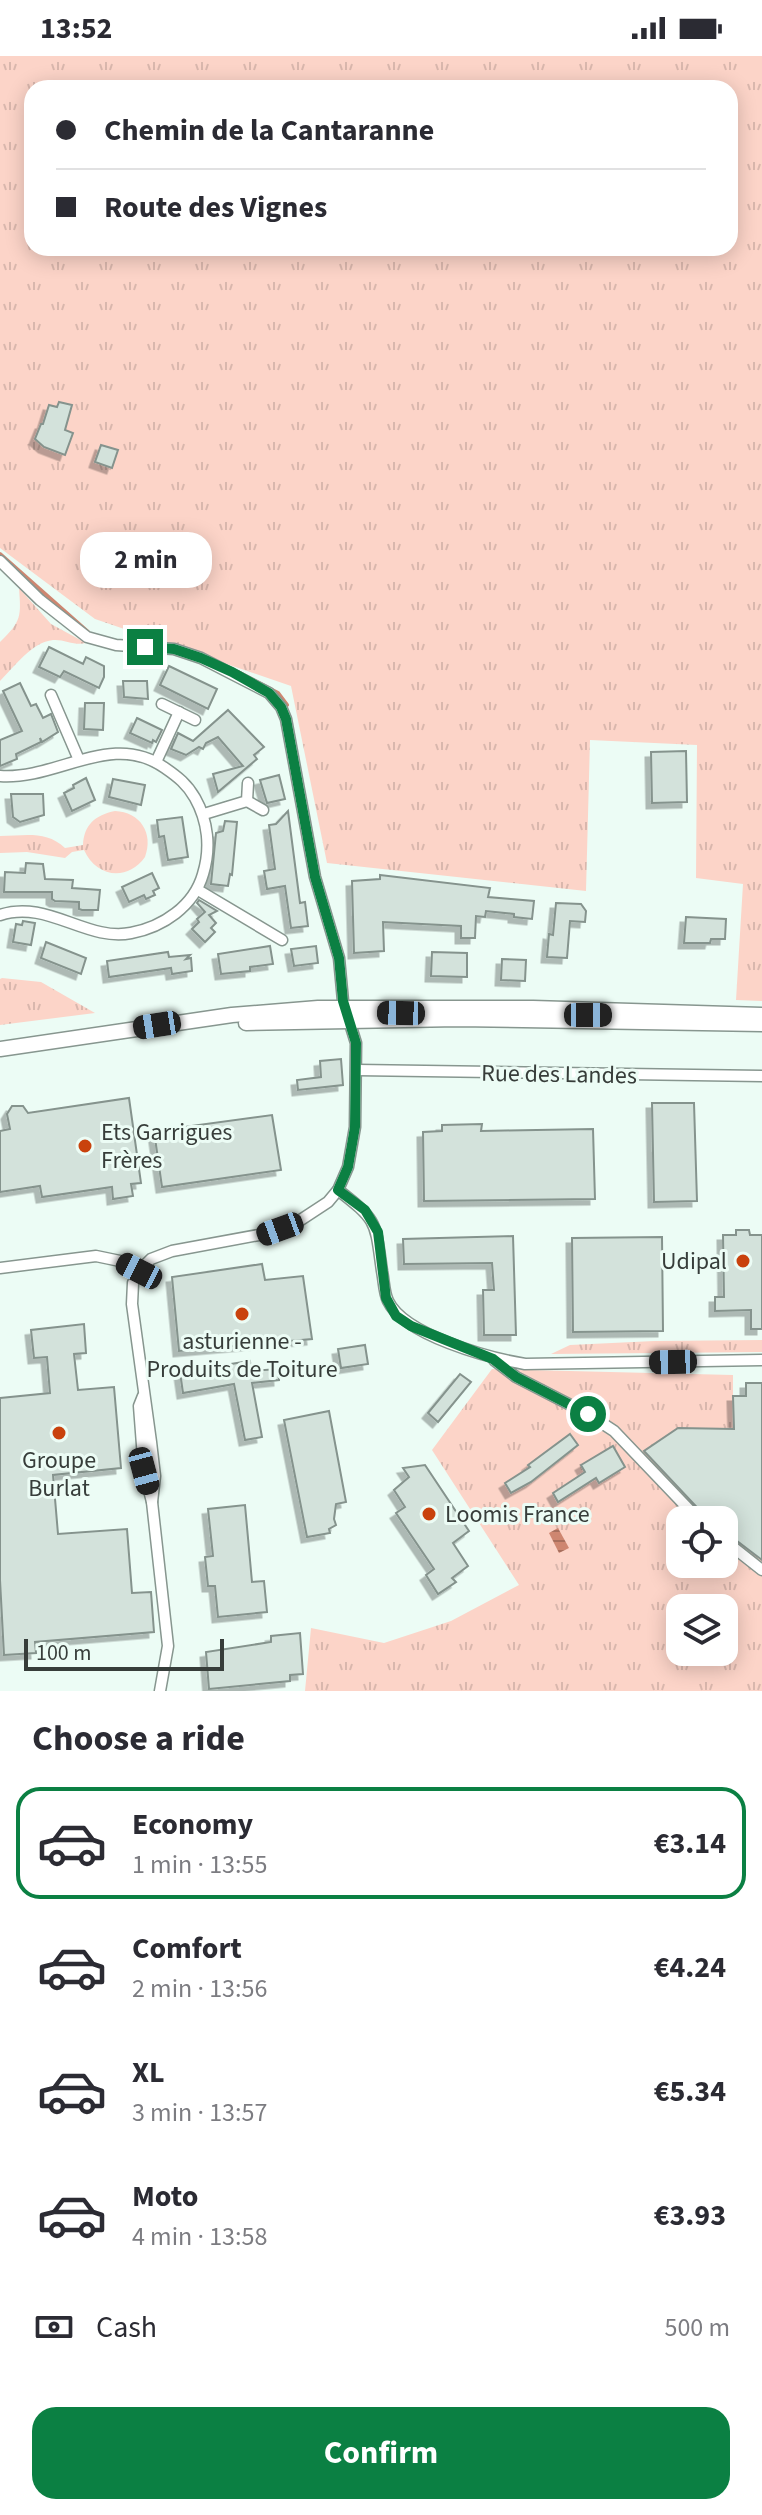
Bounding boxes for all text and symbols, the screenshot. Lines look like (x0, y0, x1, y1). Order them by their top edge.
text: 13:52 (40, 7, 112, 50)
text: Chemin de la Cantaranne (104, 109, 434, 152)
text: Route des Vignes (104, 186, 327, 229)
callout: 2 min (79, 531, 211, 587)
text: 2 min (114, 541, 178, 578)
route end (127, 629, 163, 665)
car (377, 1001, 425, 1025)
car (564, 1003, 612, 1027)
car (131, 1009, 183, 1041)
street label: Rue des Landes (481, 1056, 637, 1093)
place label: Ets Garrigues Frères (101, 1115, 232, 1178)
marker: Ets Garrigues Frères (76, 1137, 94, 1155)
car (253, 1210, 307, 1248)
place label: Udipal (661, 1244, 727, 1279)
car (112, 1249, 166, 1293)
marker: Udipal (734, 1252, 752, 1270)
marker: asturienne - Produits de Toiture (233, 1305, 251, 1323)
place label: asturienne - Produits de Toiture (146, 1324, 338, 1387)
car (649, 1350, 697, 1374)
route start (570, 1396, 606, 1432)
marker: Groupe Burlat (50, 1424, 68, 1442)
place label: Groupe Burlat (22, 1443, 96, 1506)
car (126, 1445, 162, 1497)
place label: Loomis France (445, 1497, 590, 1532)
marker: Loomis France (420, 1505, 438, 1523)
map controls (666, 1506, 738, 1666)
button: locate (666, 1506, 738, 1578)
button: layers (666, 1594, 738, 1666)
scale bar (24, 1635, 224, 1671)
text: 100 m (36, 1637, 91, 1669)
text: Choose a ride (32, 1713, 245, 1764)
text: Economy (132, 1803, 253, 1846)
icon: car (36, 1807, 108, 1879)
text: €3.14 (654, 1822, 726, 1865)
text: 1 min · 13:55 (132, 1846, 267, 1883)
text: Comfort (132, 1927, 242, 1970)
icon: car (36, 1931, 108, 2003)
text: €4.24 (654, 1946, 726, 1989)
text: 2 min · 13:56 (132, 1970, 267, 2007)
text: XL (132, 2051, 165, 2094)
icon: car (36, 2055, 108, 2127)
text: €5.34 (654, 2070, 726, 2113)
text: 3 min · 13:57 (132, 2094, 267, 2131)
text: Moto (132, 2175, 198, 2218)
icon: car (36, 2179, 108, 2251)
text: €3.93 (654, 2194, 726, 2237)
text: 4 min · 13:58 (132, 2218, 267, 2255)
icon: cash (32, 2305, 76, 2349)
text: Cash (96, 2306, 157, 2349)
text: 500 m (664, 2309, 730, 2346)
button: Confirm (32, 2407, 730, 2499)

